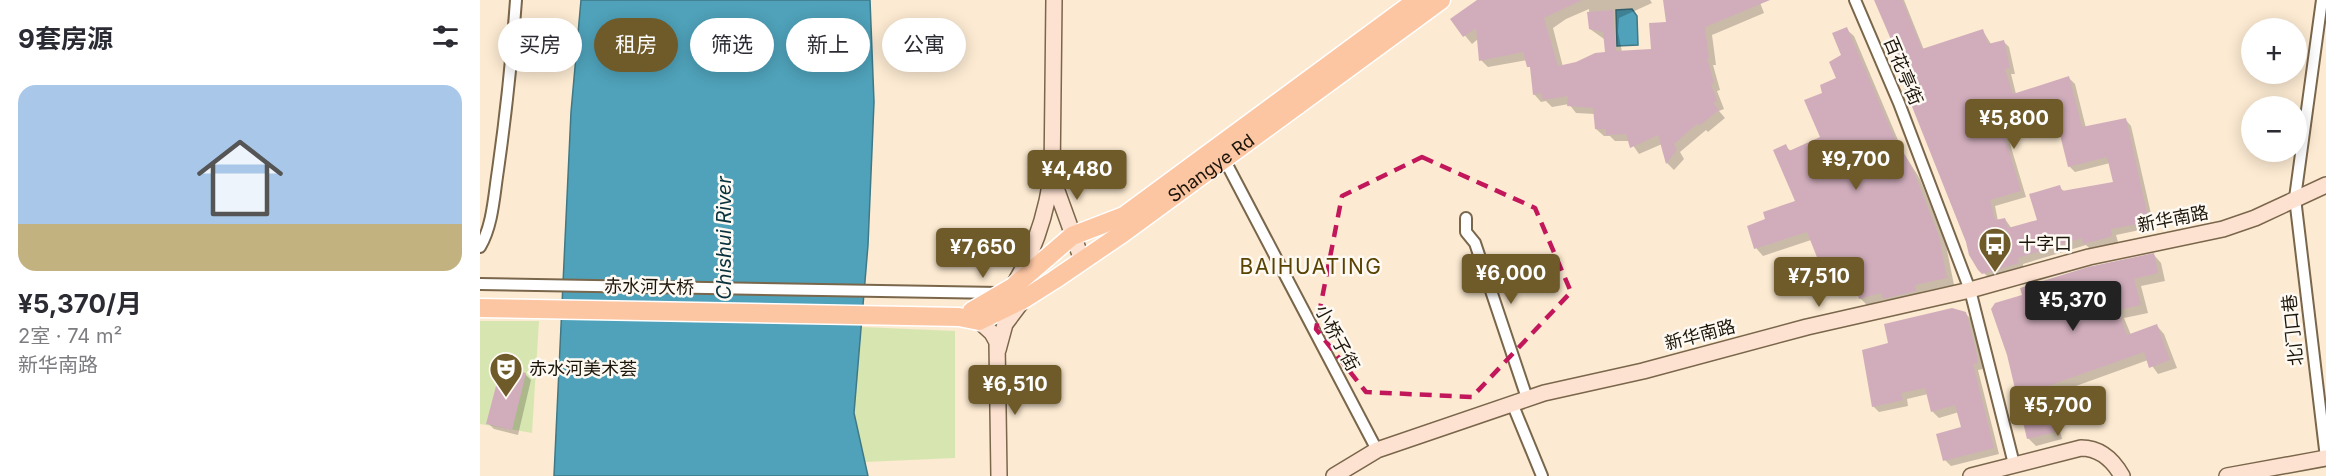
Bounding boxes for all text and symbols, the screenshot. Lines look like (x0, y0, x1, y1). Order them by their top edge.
chip: 买房 (498, 18, 582, 72)
chip: 租房 (594, 18, 678, 72)
chip: 筛选 (690, 18, 774, 72)
chip: 新上 (786, 18, 870, 72)
chip: 公寓 (882, 18, 966, 72)
map controls (2241, 18, 2307, 162)
button: + (2241, 18, 2307, 84)
icon: filters (429, 20, 462, 53)
text: 9套房源 (18, 23, 113, 54)
street label: 百花亭街 (1880, 34, 1927, 108)
button: − (2241, 96, 2307, 162)
pin: ¥5,800 (1965, 99, 2063, 150)
text: ¥5,800 (1979, 106, 2049, 130)
icon: home (186, 124, 294, 232)
street label: Shangye Rd (1164, 129, 1258, 206)
pin: ¥9,700 (1807, 140, 1905, 191)
text: ¥9,700 (1822, 147, 1890, 171)
pin: ¥4,480 (1028, 150, 1126, 201)
text: ¥4,480 (1042, 157, 1112, 181)
water label: Chishui River (712, 176, 736, 300)
street label: 新华南路 (2136, 201, 2210, 236)
bus stop icon: 十字口 (1977, 226, 2013, 273)
pin: ¥7,650 (934, 228, 1032, 279)
place label: 十字口 (2018, 233, 2072, 254)
text: ¥7,650 (950, 235, 1016, 259)
district label: BAIHUATING (1239, 254, 1383, 279)
pin: ¥6,000 (1462, 254, 1560, 305)
pin: ¥7,510 (1770, 257, 1868, 308)
text: ¥6,000 (1476, 261, 1546, 285)
text: ¥7,510 (1788, 264, 1850, 288)
street label: 赤水河大桥 (604, 275, 694, 298)
pin: ¥5,370 (2024, 281, 2122, 332)
text: ¥5,370/月 (18, 288, 142, 319)
text: ¥5,370 (2039, 288, 2107, 312)
street label: 北门口巷 (2278, 293, 2307, 367)
street label: 小桥子街 (1311, 301, 1364, 374)
street label: 新华南路 (1662, 315, 1737, 354)
text: 2室 · 74 m² (18, 324, 122, 348)
theatre icon: 赤水河美术荟 (488, 351, 524, 398)
text: 新华南路 (18, 353, 98, 377)
place label: 赤水河美术荟 (529, 358, 637, 379)
pin: ¥6,510 (966, 365, 1064, 416)
text: ¥6,510 (982, 372, 1048, 396)
pin: ¥5,700 (2009, 386, 2107, 437)
text: ¥5,700 (2024, 393, 2092, 417)

